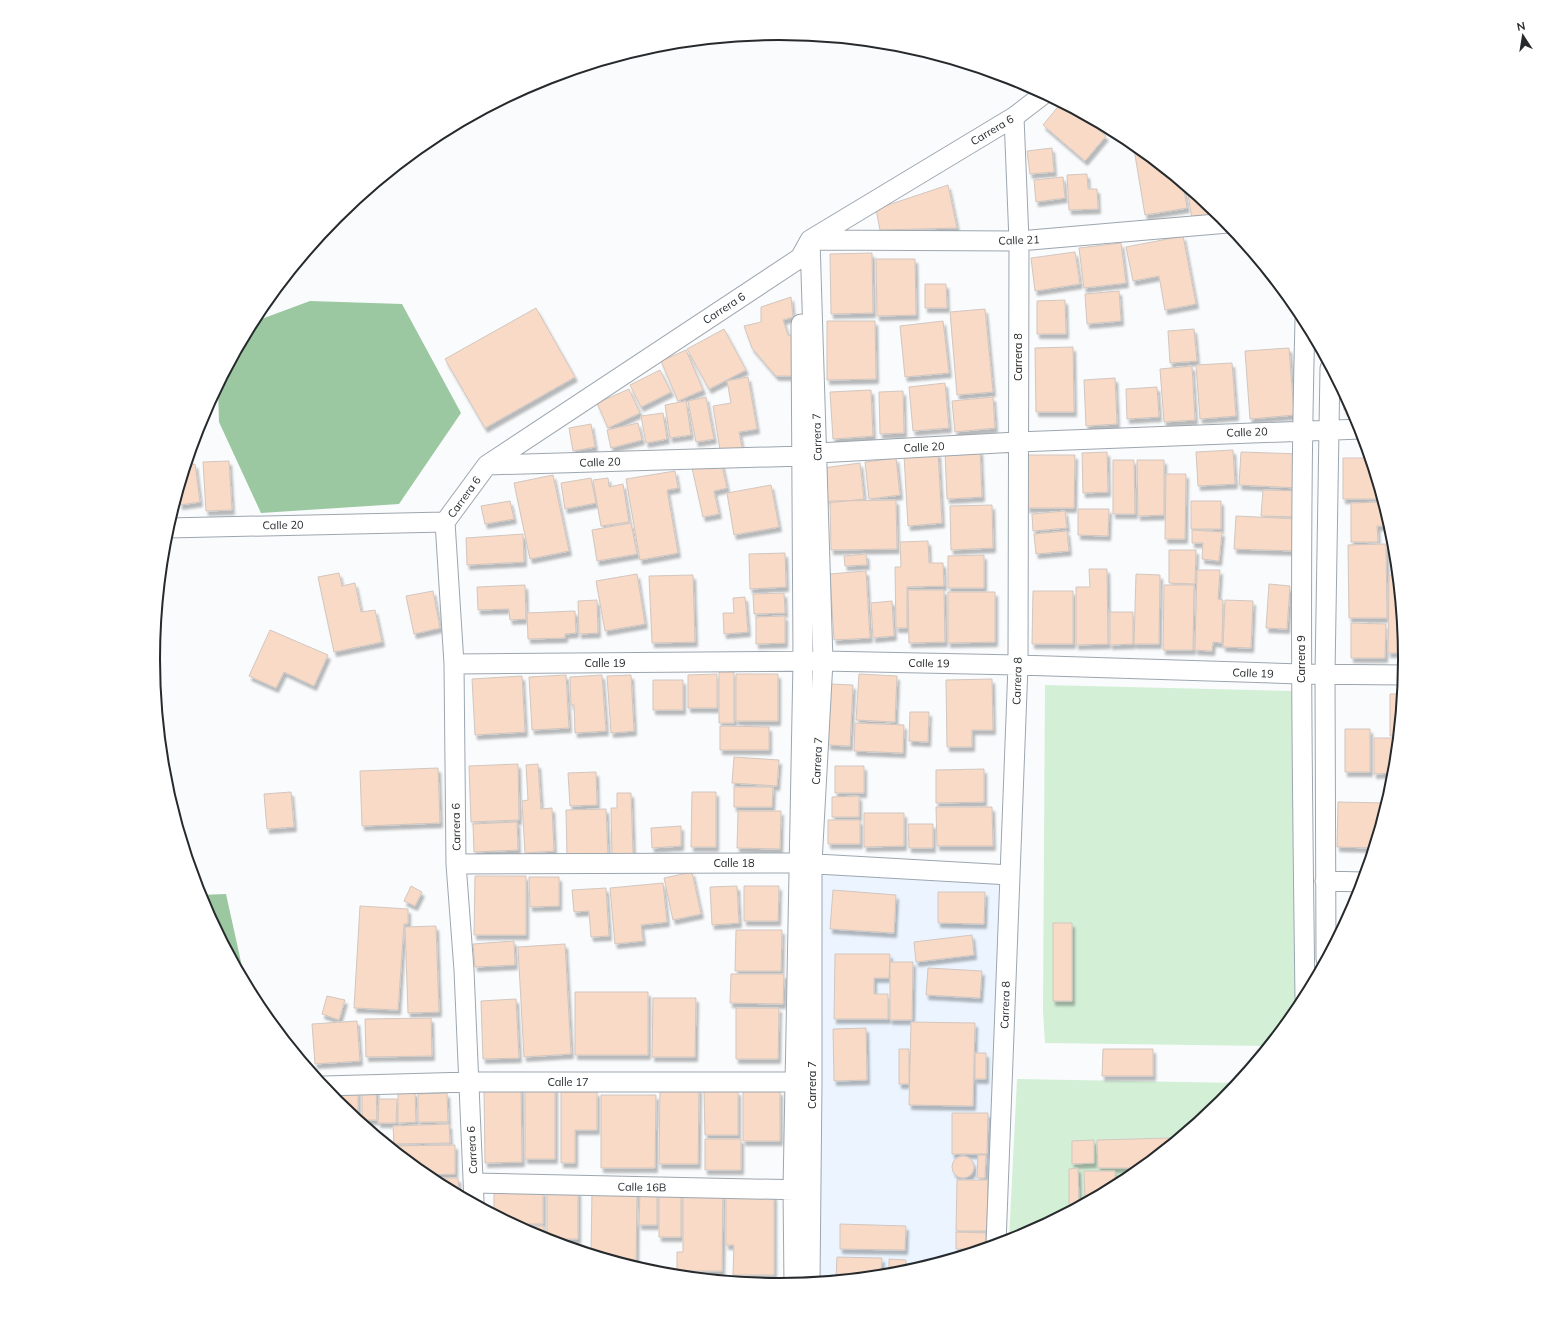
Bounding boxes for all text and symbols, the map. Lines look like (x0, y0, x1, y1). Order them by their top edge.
north arrow (1503, 16, 1543, 56)
text: N (1515, 19, 1526, 34)
street label: Carrera 6 (968, 111, 1016, 148)
street label: Calle 21 (998, 232, 1040, 248)
street label: Carrera 6 (700, 289, 748, 327)
street label: Carrera 8 (1011, 333, 1025, 381)
street label: Carrera 7 (809, 413, 825, 461)
street label: Calle 20 (1226, 424, 1268, 440)
street label: Calle 20 (903, 439, 945, 455)
street label: Calle 20 (579, 454, 621, 470)
street label: Carrera 6 (444, 473, 484, 520)
street label: Calle 20 (262, 518, 304, 532)
street label: Carrera 9 (1294, 635, 1308, 683)
street label: Calle 19 (584, 656, 626, 670)
street label: Calle 19 (908, 656, 950, 670)
street label: Carrera 8 (1009, 656, 1025, 705)
street label: Calle 19 (1232, 665, 1274, 681)
street label: Carrera 7 (809, 737, 825, 785)
street label: Carrera 6 (449, 803, 463, 851)
street label: Calle 18 (713, 856, 755, 870)
street label: Carrera 8 (997, 980, 1013, 1029)
street label: Carrera 7 (805, 1061, 819, 1109)
street label: Calle 17 (547, 1075, 589, 1089)
street label: Carrera 6 (464, 1125, 480, 1174)
street label: Calle 16B (618, 1180, 666, 1194)

